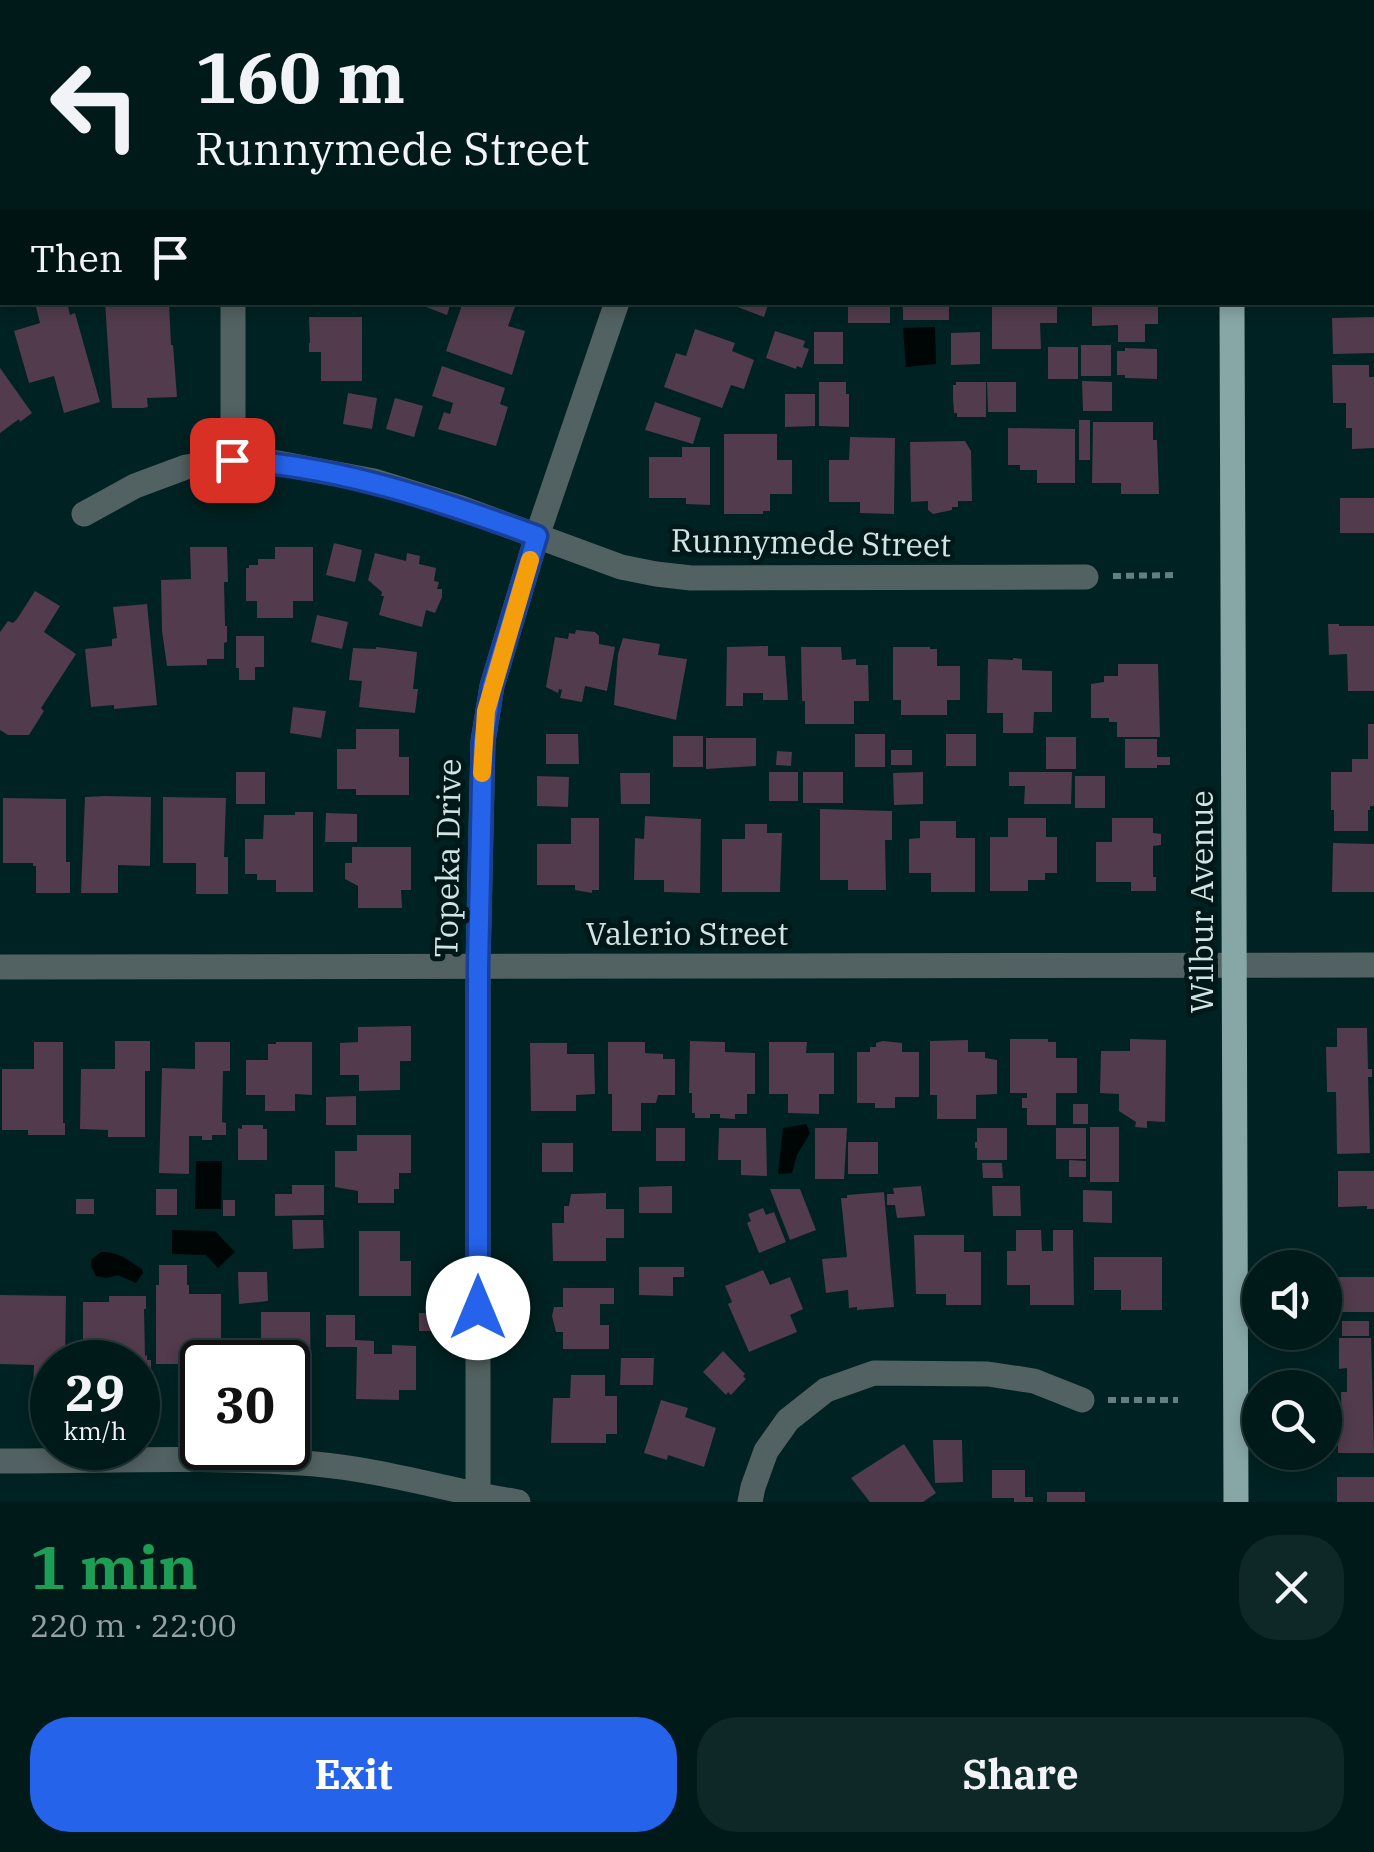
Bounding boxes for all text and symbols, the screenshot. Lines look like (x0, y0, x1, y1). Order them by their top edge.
text: 160 m (195, 31, 405, 122)
icon: left (30, 40, 160, 170)
text: Runnymede Street (195, 119, 590, 177)
icon: arrive (143, 230, 198, 285)
text: Then (30, 233, 123, 282)
pin (190, 418, 275, 503)
icon: arrive (205, 433, 260, 488)
street label: Runnymede Street (670, 519, 952, 565)
street label: Topeka Drive (424, 758, 470, 958)
street label: Wilbur Avenue (1180, 790, 1222, 1014)
street label: Valerio Street (585, 912, 789, 954)
map controls (1242, 1250, 1342, 1470)
button: sound (1242, 1250, 1342, 1350)
position arrow (426, 1256, 530, 1360)
speed limit sign: 30 (180, 1340, 310, 1470)
text: 29 (65, 1360, 125, 1425)
button: search (1242, 1370, 1342, 1470)
text: km/h (63, 1414, 127, 1447)
text: 1 min (30, 1527, 198, 1606)
button: close (1239, 1535, 1344, 1640)
text: 220 m · 22:00 (30, 1604, 237, 1646)
button: Exit (30, 1717, 677, 1832)
button: Share (697, 1717, 1344, 1832)

